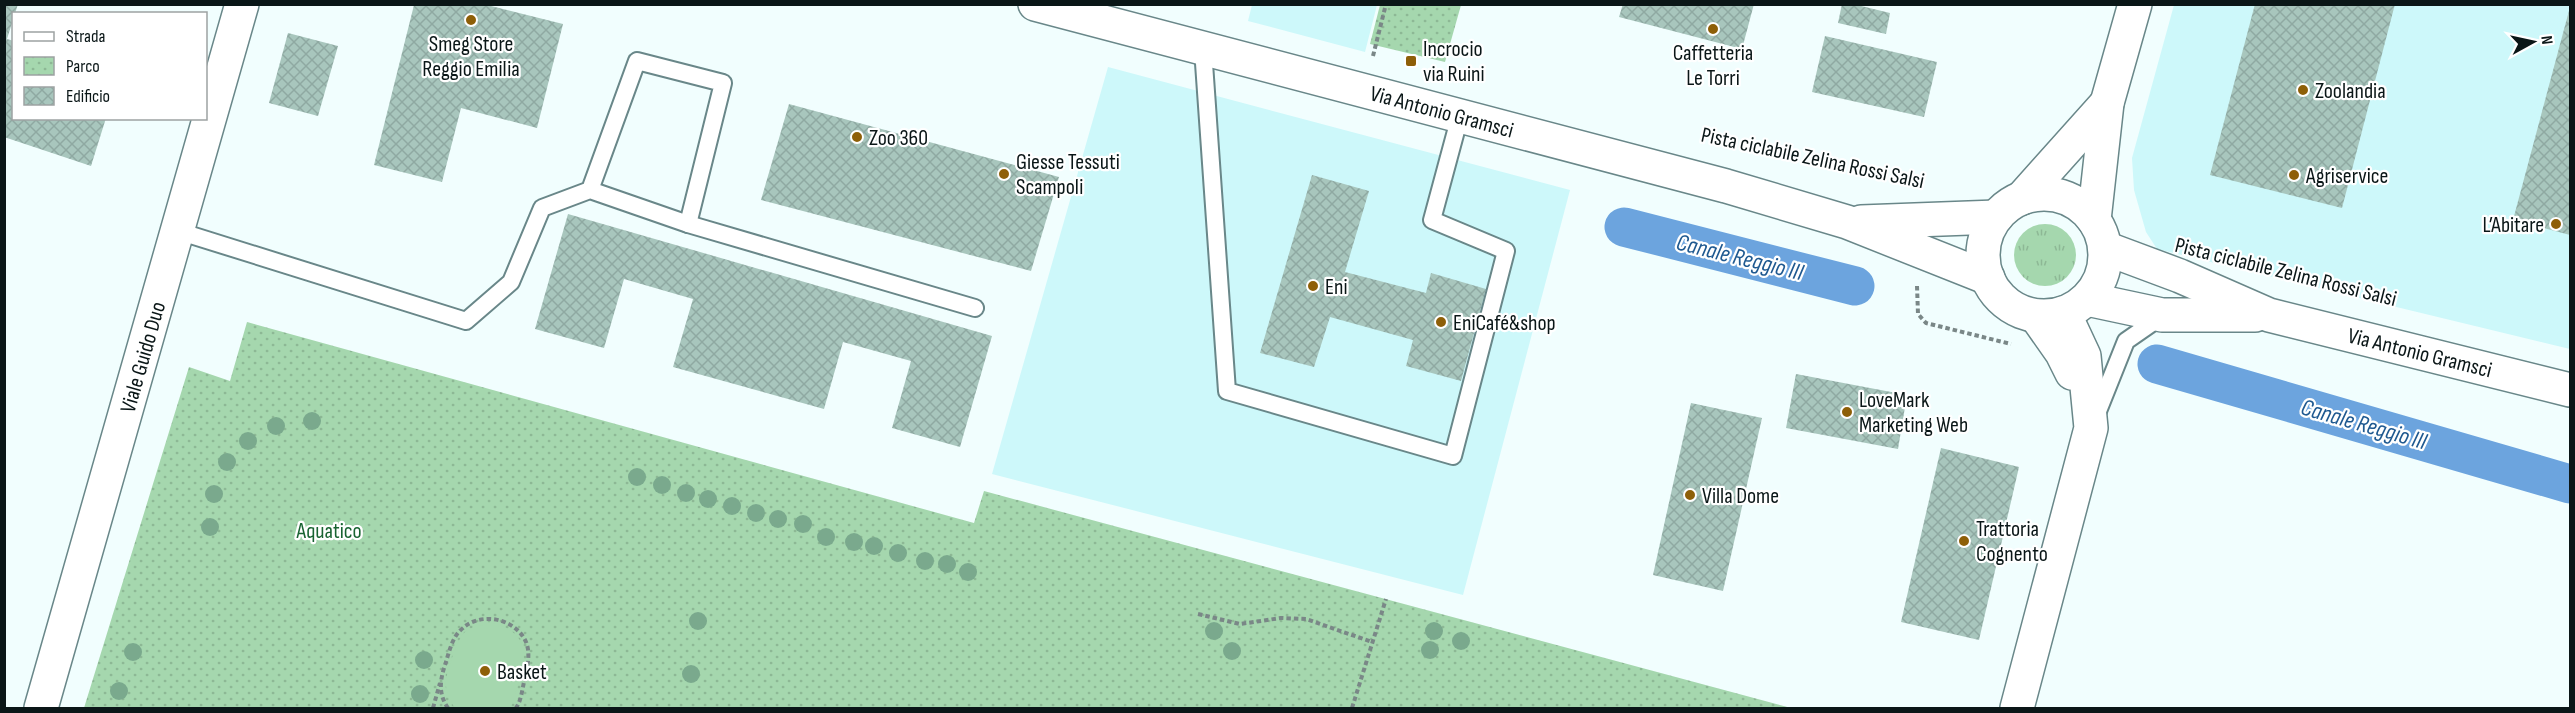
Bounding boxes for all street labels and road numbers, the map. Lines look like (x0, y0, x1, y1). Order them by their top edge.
street label: Via Antonio Gramsci (1367, 80, 1516, 145)
street label: Pista ciclabile Zelina Rossi Salsi (1699, 122, 1927, 195)
street label: Pista ciclabile Zelina Rossi Salsi (2172, 232, 2399, 313)
street label: Viale Guido Duo (115, 299, 172, 416)
street label: Via Antonio Gramsci (2345, 323, 2494, 384)

